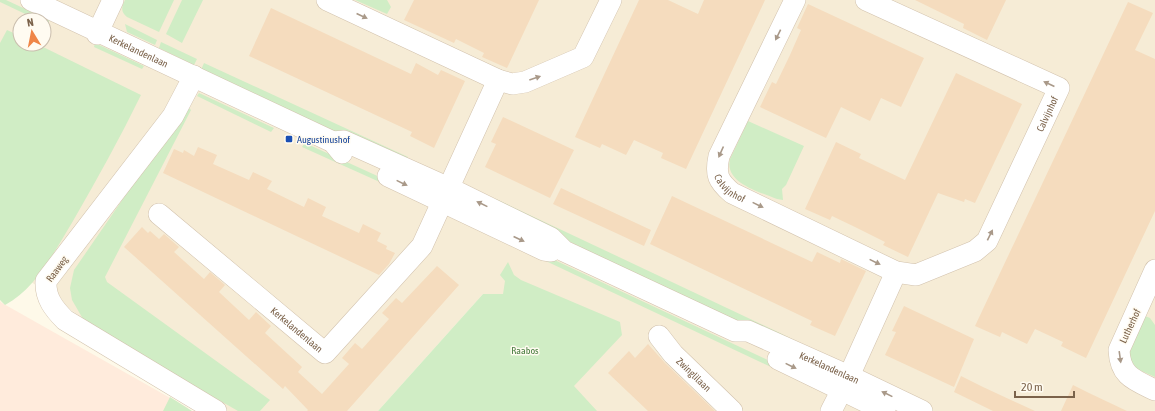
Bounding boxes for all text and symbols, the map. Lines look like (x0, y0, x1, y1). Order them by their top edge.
north arrow (12, 12, 52, 52)
one-way arrow (357, 13, 368, 19)
text: N (26, 16, 35, 29)
one-way arrow (775, 29, 781, 41)
street label: Kerkelandenlaan (107, 32, 170, 69)
one-way arrow (530, 75, 542, 81)
one-way arrow (1044, 81, 1055, 87)
street label: Calvijnhof (1034, 94, 1060, 133)
marker: Augustinushof (284, 134, 294, 144)
place label: Augustinushof (297, 134, 350, 145)
one-way arrow (718, 146, 725, 158)
street label: Calvijnhof (713, 173, 747, 204)
one-way arrow (396, 179, 408, 186)
one-way arrow (477, 201, 488, 207)
one-way arrow (752, 202, 764, 208)
one-way arrow (987, 229, 993, 240)
one-way arrow (513, 236, 525, 242)
street label: Raaweg (44, 253, 70, 284)
one-way arrow (869, 259, 881, 265)
street label: Kerkelandenlaan (269, 305, 325, 354)
street label: Lutherhof (1117, 307, 1143, 345)
park label: Raabos (511, 345, 539, 356)
street label: Kerkelandenlaan (798, 349, 861, 386)
one-way arrow (1117, 351, 1123, 363)
street label: Zwinglilaan (674, 355, 714, 394)
one-way arrow (785, 363, 796, 369)
scale bar (1015, 373, 1074, 399)
text: 20 m (1021, 380, 1043, 394)
one-way arrow (881, 391, 893, 397)

